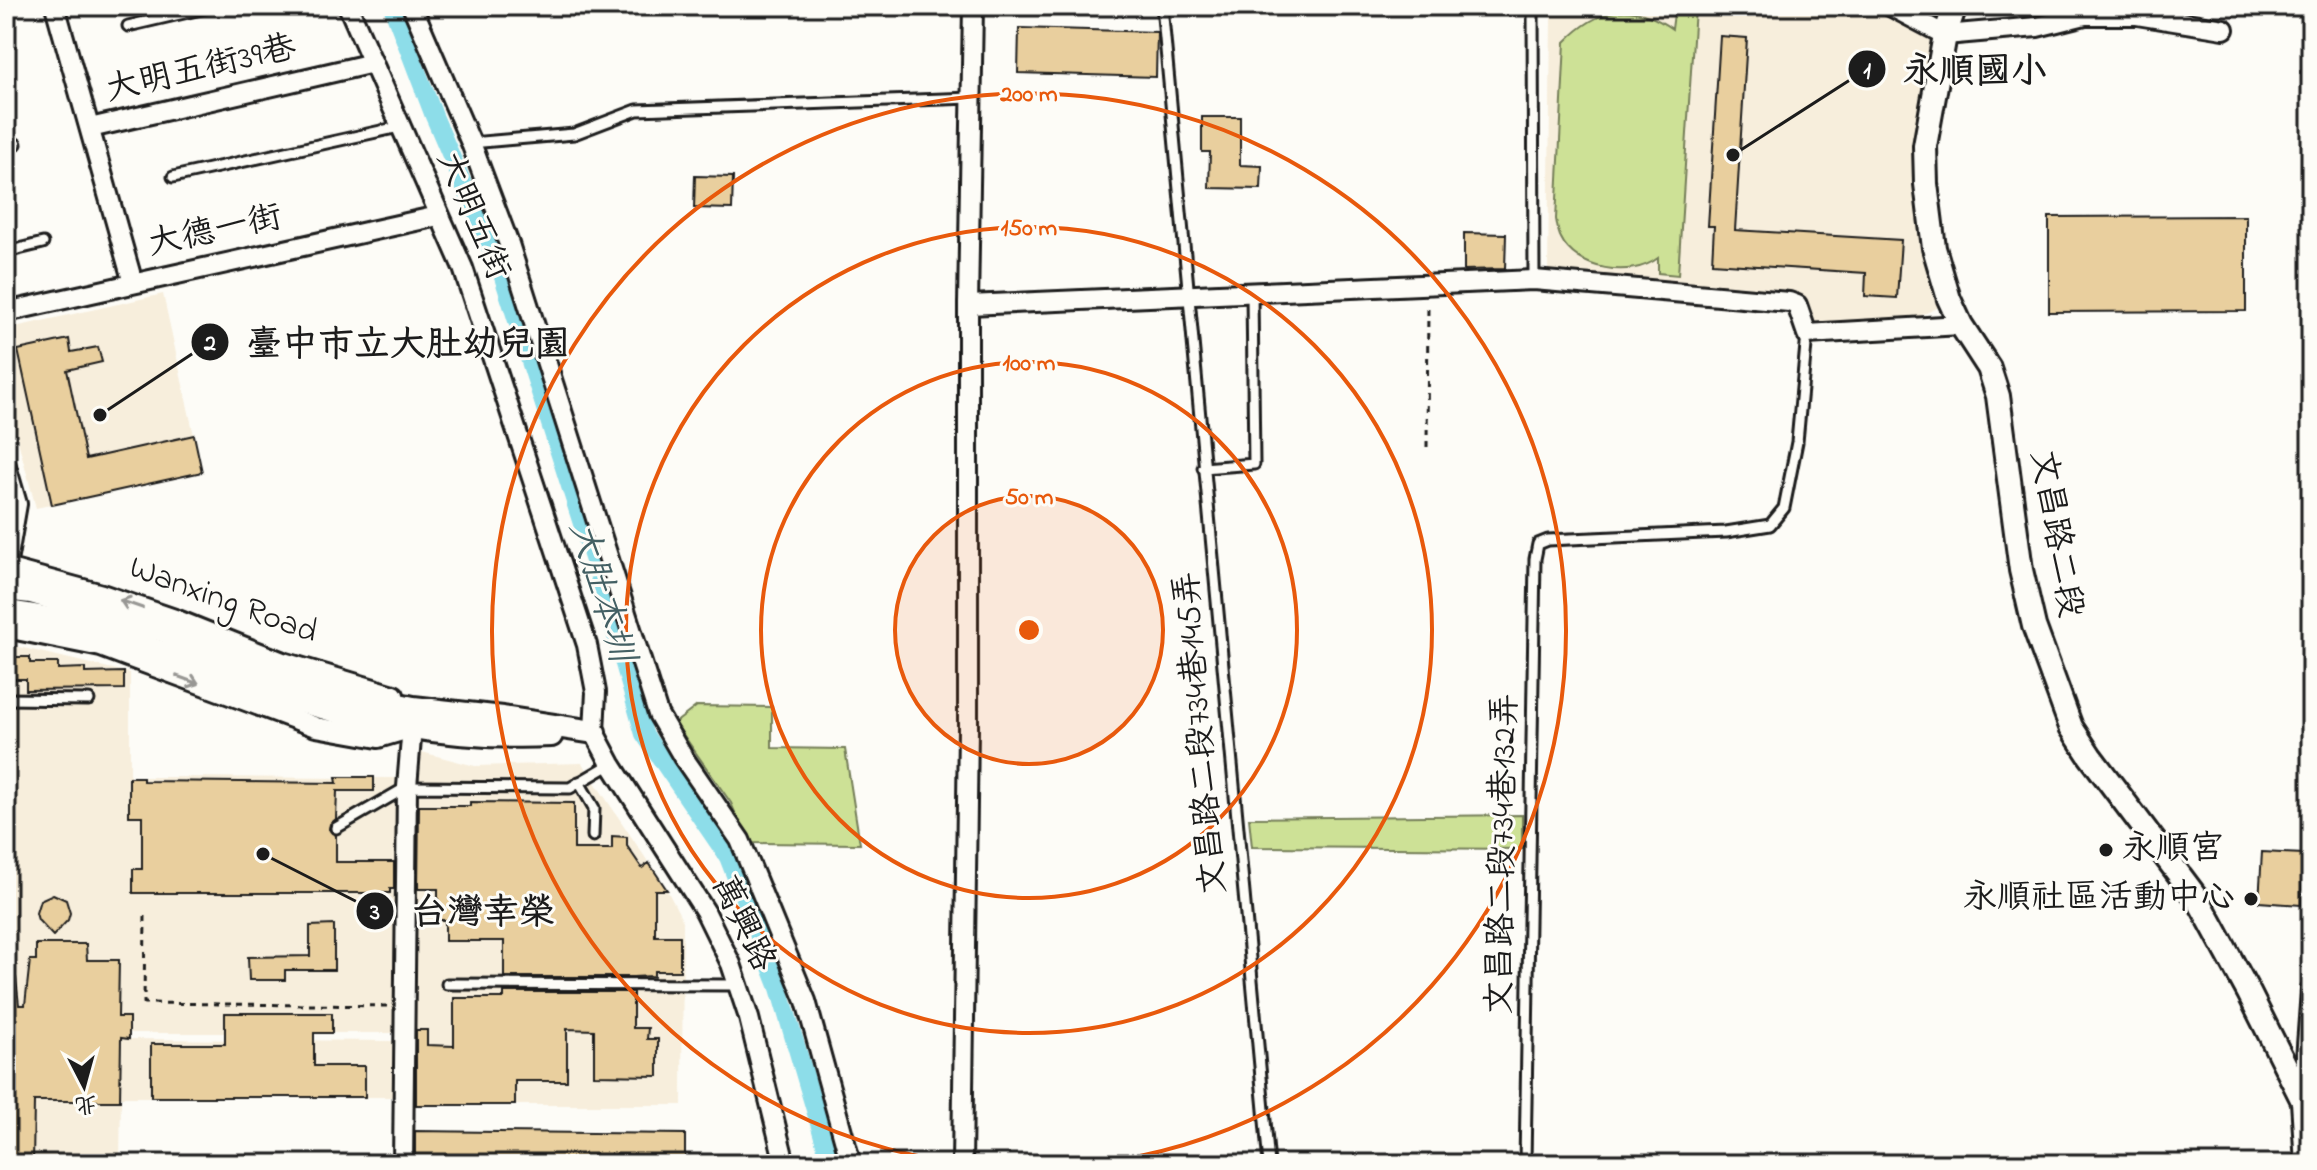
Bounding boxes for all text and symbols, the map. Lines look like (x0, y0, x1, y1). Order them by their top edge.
street label: 大明五街39巷 (101, 24, 301, 116)
callout: 永順國小 (1847, 39, 2063, 99)
text: 永順國小 (1903, 47, 2047, 100)
text: 1 (1863, 55, 1871, 90)
text: 200 m (999, 78, 1058, 113)
street label: 大明五街 (422, 144, 522, 288)
street label: 大德一街 (143, 193, 287, 271)
text: 150 m (1001, 212, 1058, 247)
callout: 臺中市立大肚幼兒園 (190, 312, 586, 372)
text: 臺中市立大肚幼兒園 (246, 320, 570, 373)
text: 2 (203, 327, 216, 362)
text: 100 m (1003, 347, 1056, 382)
street label: 文昌路二段 (2016, 446, 2094, 622)
text: 50 m (1005, 481, 1054, 516)
water label: 大肚本圳 (554, 515, 648, 672)
street label: Wanxing Road (122, 544, 324, 658)
street label: 文昌路二段734巷145弄 (1163, 569, 1241, 897)
one-way arrow (119, 595, 144, 610)
centre of rings (1015, 616, 1043, 644)
one-way arrow (175, 674, 200, 688)
street label: 文昌路二段734巷132弄 (1476, 693, 1532, 1015)
place label: 永順宮 (2122, 825, 2224, 875)
marker: 永順宮 (2097, 841, 2115, 859)
street label: 萬興路 (697, 867, 787, 981)
place label: 永順社區活動中心 (1963, 874, 2235, 924)
callout: 台灣幸榮 (355, 881, 571, 941)
text: 台灣幸榮 (411, 888, 555, 941)
marker: 永順社區活動中心 (2242, 890, 2260, 908)
text: 3 (369, 896, 380, 931)
north arrow (44, 1046, 124, 1126)
text: 北 (73, 1086, 98, 1120)

